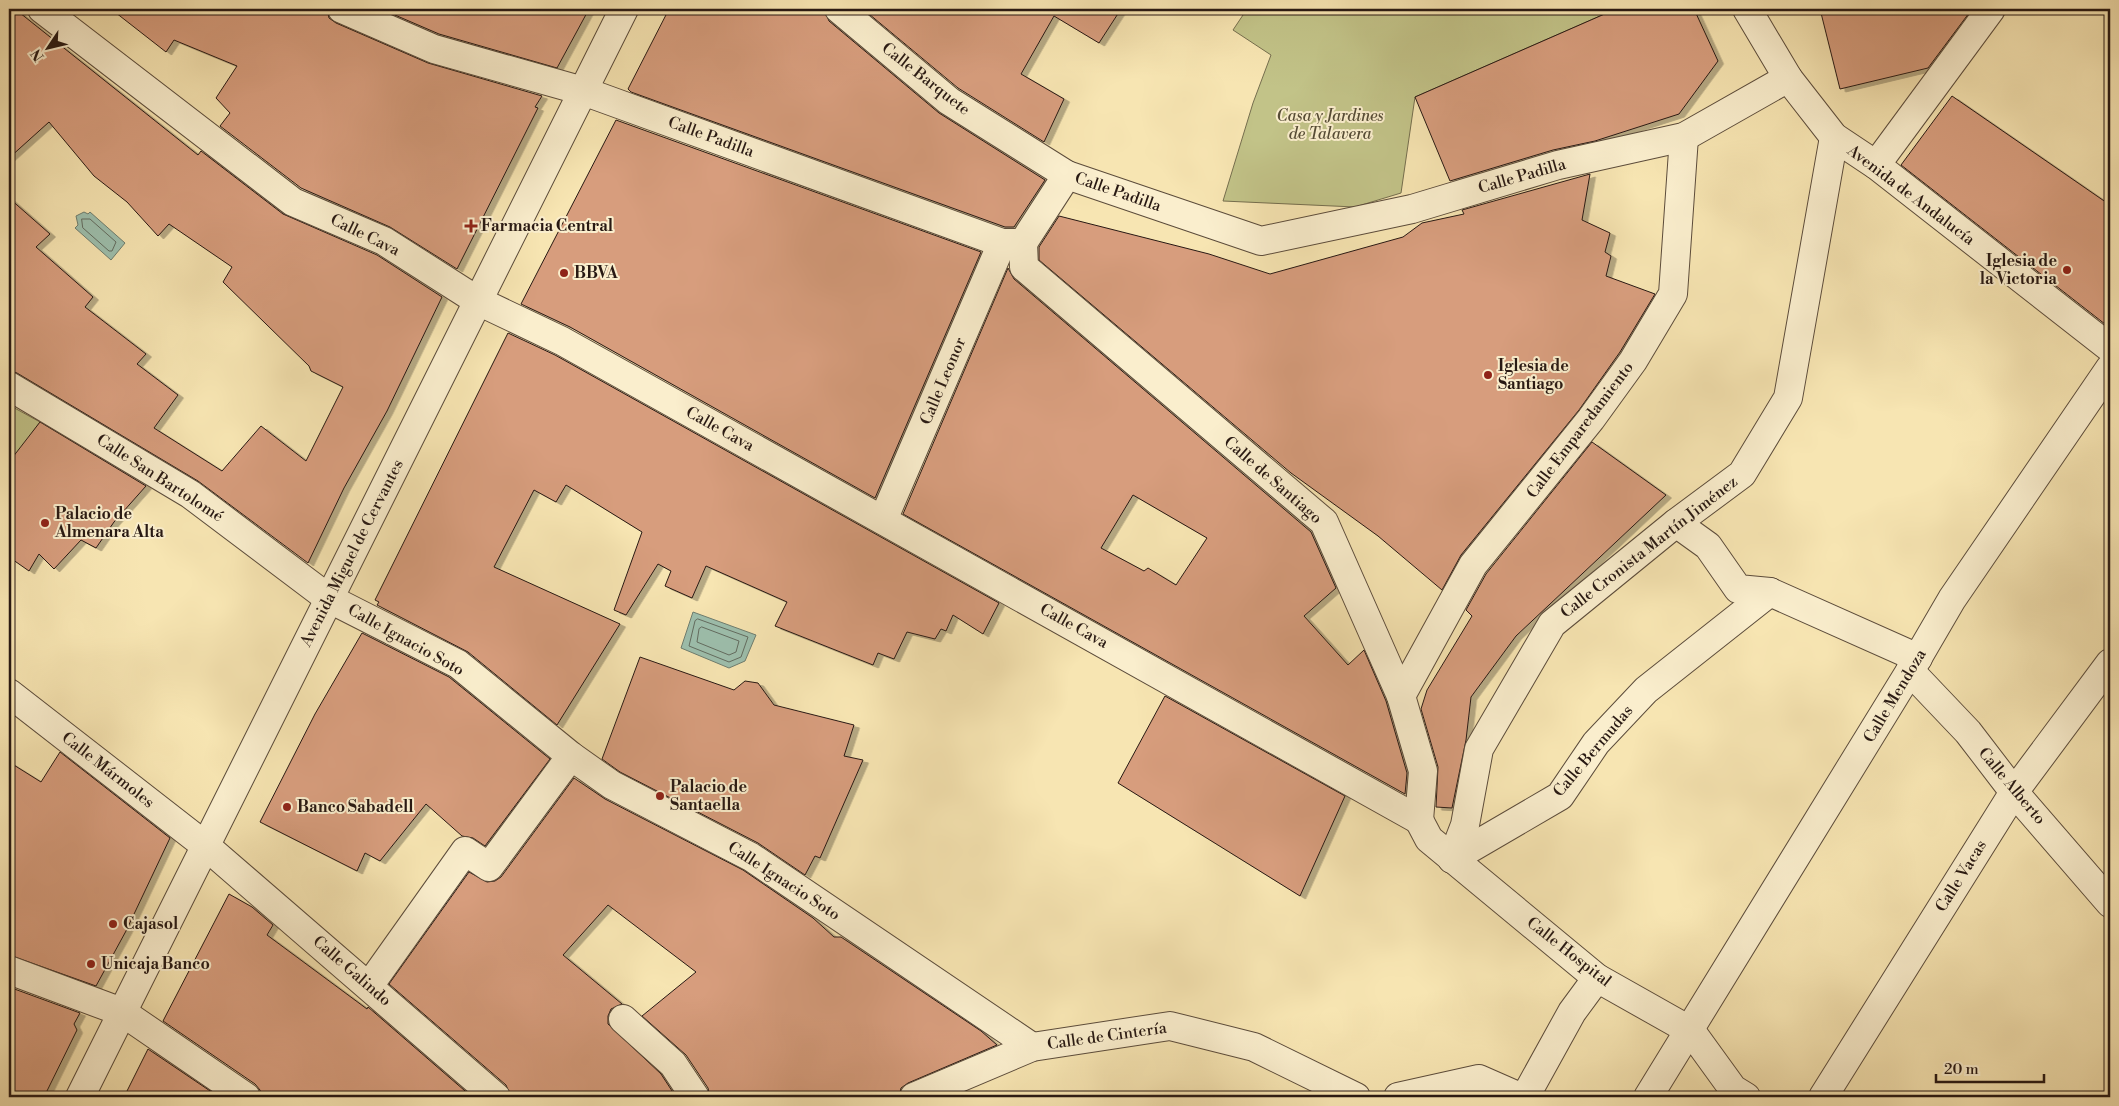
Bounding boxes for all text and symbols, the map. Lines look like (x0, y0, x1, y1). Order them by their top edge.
north arrow (22, 22, 72, 72)
street label: Calle Barquete (878, 38, 974, 120)
text: N (28, 45, 49, 65)
park label: Casa y Jardines de Talavera (1276, 106, 1384, 144)
street label: Calle Padilla (665, 112, 758, 162)
street label: Avenida de Andalucía (1842, 140, 1980, 250)
street label: Calle Padilla (1476, 154, 1569, 198)
street label: Calle Padilla (1072, 168, 1165, 216)
street label: Calle Cava (327, 210, 404, 261)
place label: Farmacia Central (481, 216, 614, 236)
marker: Farmacia Central (465, 220, 477, 232)
place label: Iglesia de la Victoria (1980, 251, 2057, 289)
place label: BBVA (574, 263, 618, 283)
marker: Iglesia de la Victoria (2061, 264, 2073, 276)
marker: BBVA (558, 267, 570, 279)
street label: Calle Leonor (916, 334, 970, 428)
place label: Iglesia de Santiago (1498, 356, 1569, 394)
street label: Calle Emparedamiento (1522, 358, 1638, 502)
marker: Iglesia de Santiago (1482, 369, 1494, 381)
street label: Calle Cava (682, 402, 758, 456)
street label: Calle San Bartolomé (93, 430, 227, 526)
street label: Calle de Santiago (1220, 432, 1326, 528)
street label: Avenida Miguel de Cervantes (296, 456, 408, 651)
street label: Calle Cronista Martín Jiménez (1556, 472, 1742, 622)
place label: Palacio de Almenara Alta (54, 504, 164, 542)
marker: Palacio de Almenara Alta (39, 517, 51, 529)
street label: Calle Cava (1036, 599, 1112, 653)
street label: Calle Ignacio Soto (344, 600, 468, 680)
street label: Calle Mendoza (1859, 645, 1931, 746)
street label: Calle Bermudas (1549, 701, 1637, 801)
street label: Calle Mármoles (58, 728, 158, 812)
street label: Calle Alberto (1974, 743, 2050, 829)
place label: Palacio de Santaella (670, 777, 748, 815)
marker: Palacio de Santaella (654, 790, 666, 802)
place label: Banco Sabadell (297, 797, 414, 817)
marker: Banco Sabadell (281, 801, 293, 813)
street label: Calle Vacas (1931, 836, 1991, 916)
street label: Calle Ignacio Soto (724, 837, 844, 925)
street label: Calle Hospital (1523, 913, 1615, 991)
place label: Cajasol (123, 914, 179, 934)
marker: Cajasol (107, 918, 119, 930)
street label: Calle Galindo (309, 931, 395, 1011)
place label: Unicaja Banco (101, 954, 210, 974)
marker: Unicaja Banco (85, 958, 97, 970)
street label: Calle de Cintería (1046, 1018, 1169, 1054)
scale bar (1936, 1051, 2044, 1083)
text: 20 m (1944, 1060, 1979, 1079)

